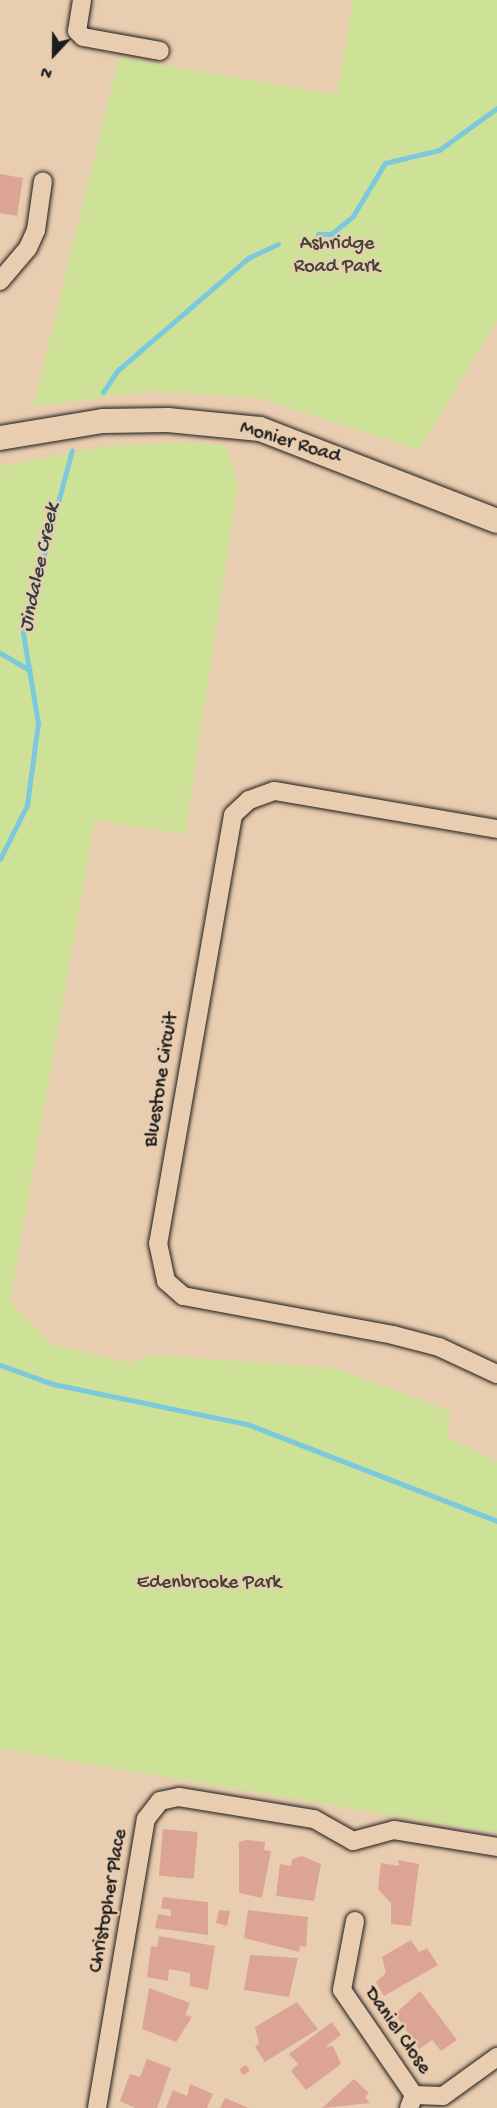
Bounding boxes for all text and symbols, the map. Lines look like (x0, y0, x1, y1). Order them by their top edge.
north arrow (24, 24, 84, 84)
text: N (39, 60, 55, 82)
park label: Ashridge Road Park (294, 232, 380, 279)
street label: Monier Road (237, 416, 343, 470)
water label: Jindalee Creek (15, 501, 67, 635)
street label: Bluestone Circuit (140, 1011, 184, 1149)
park label: Edenbrooke Park (137, 1571, 281, 1595)
street label: Christopher Place (85, 1827, 133, 1975)
street label: Daniel Close (358, 1983, 436, 2079)

